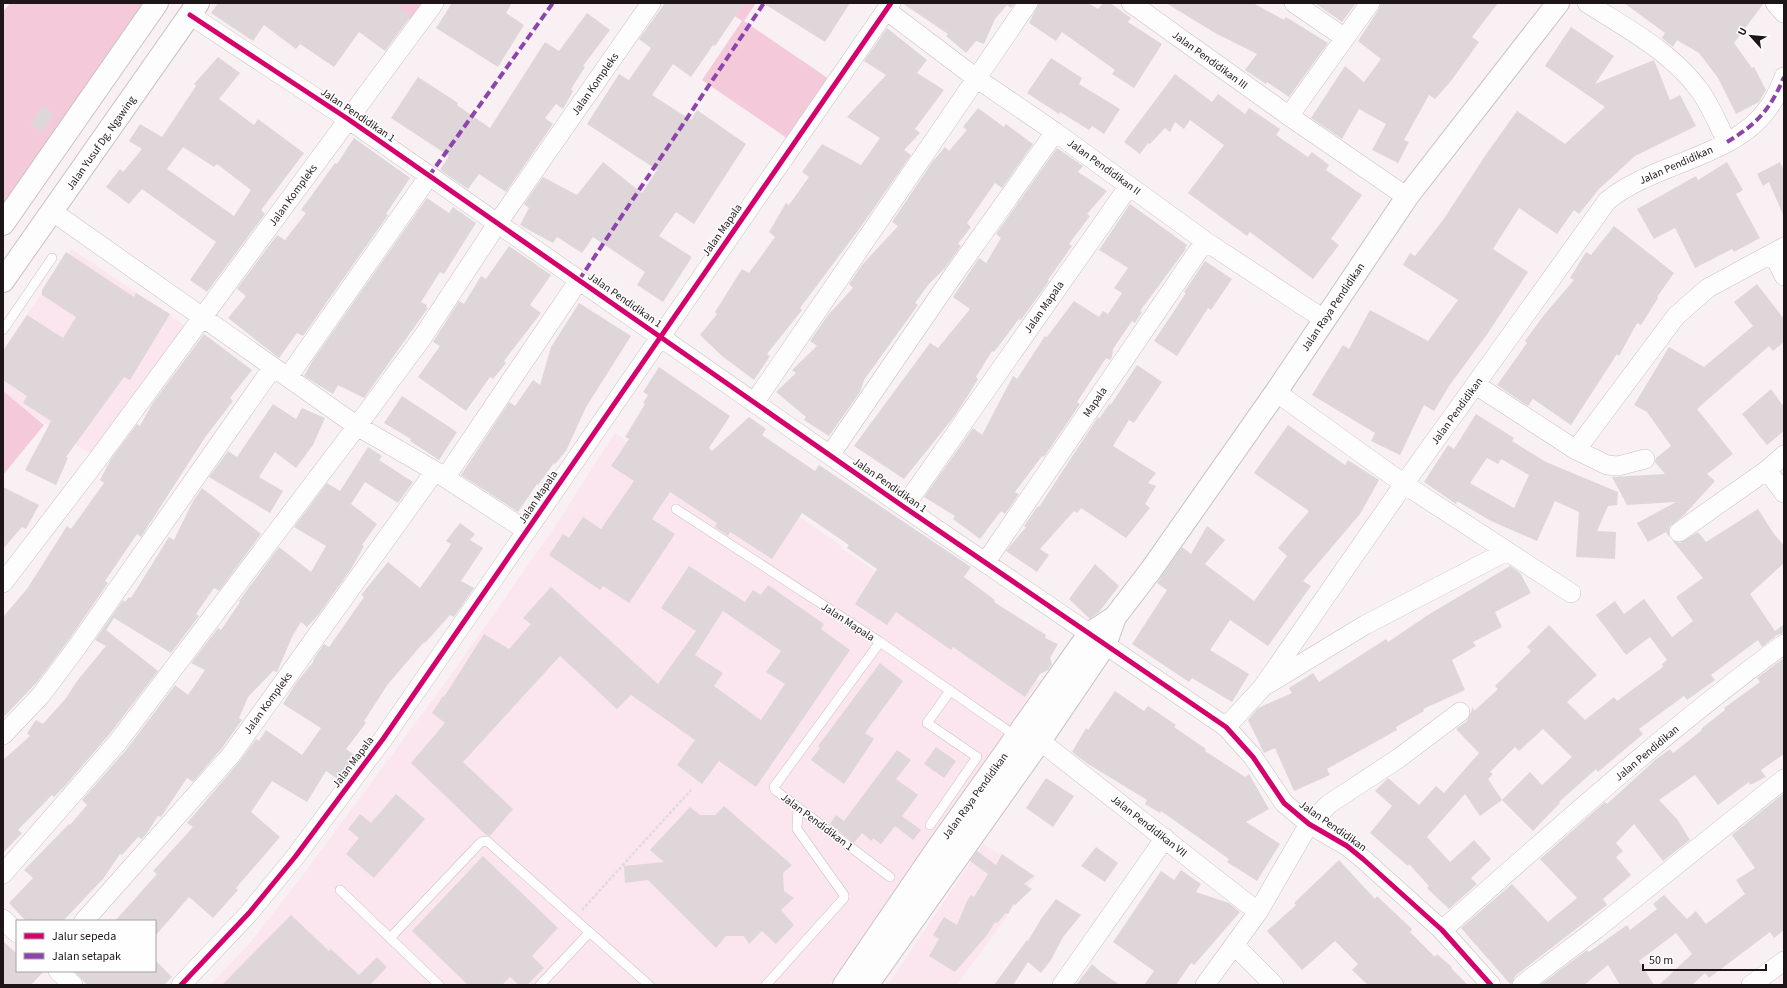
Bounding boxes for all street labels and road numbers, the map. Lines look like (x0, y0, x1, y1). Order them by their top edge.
street label: Jalan Pendidikan III (1169, 27, 1251, 93)
street label: Jalan Kompleks (568, 49, 622, 118)
street label: Jalan Pendidikan 1 (318, 84, 398, 146)
street label: Jalan Yusuf Dg. Ngawing (63, 93, 139, 193)
street label: Jalan Pendidikan II (1064, 135, 1144, 199)
street label: Jalan Pendidikan (1637, 142, 1715, 188)
street label: Jalan Kompleks (265, 161, 321, 229)
street label: Jalan Mapala (698, 201, 746, 259)
street label: Jalan Raya Pendidikan (1298, 260, 1368, 354)
street label: Jalan Pendidikan 1 (585, 269, 665, 331)
street label: Jalan Mapala (1020, 278, 1068, 336)
street label: Jalan Pendidikan (1428, 374, 1486, 448)
street label: Mapala (1079, 384, 1111, 420)
street label: Jalan Pendidikan 1 (850, 454, 930, 516)
street label: Jalan Mapala (515, 468, 561, 526)
street label: Jalan Mapala (818, 599, 878, 645)
street label: Jalan Kompleks (240, 669, 296, 737)
street label: Jalan Pendidikan (1612, 722, 1682, 784)
street label: Jalan Mapala (329, 733, 377, 791)
street label: Jalan Raya Pendidikan (938, 750, 1012, 842)
street label: Jalan Pendidikan 1 (778, 790, 856, 854)
street label: Jalan Pendidikan VII (1108, 791, 1190, 861)
street label: Jalan Pendidikan (1296, 797, 1370, 855)

